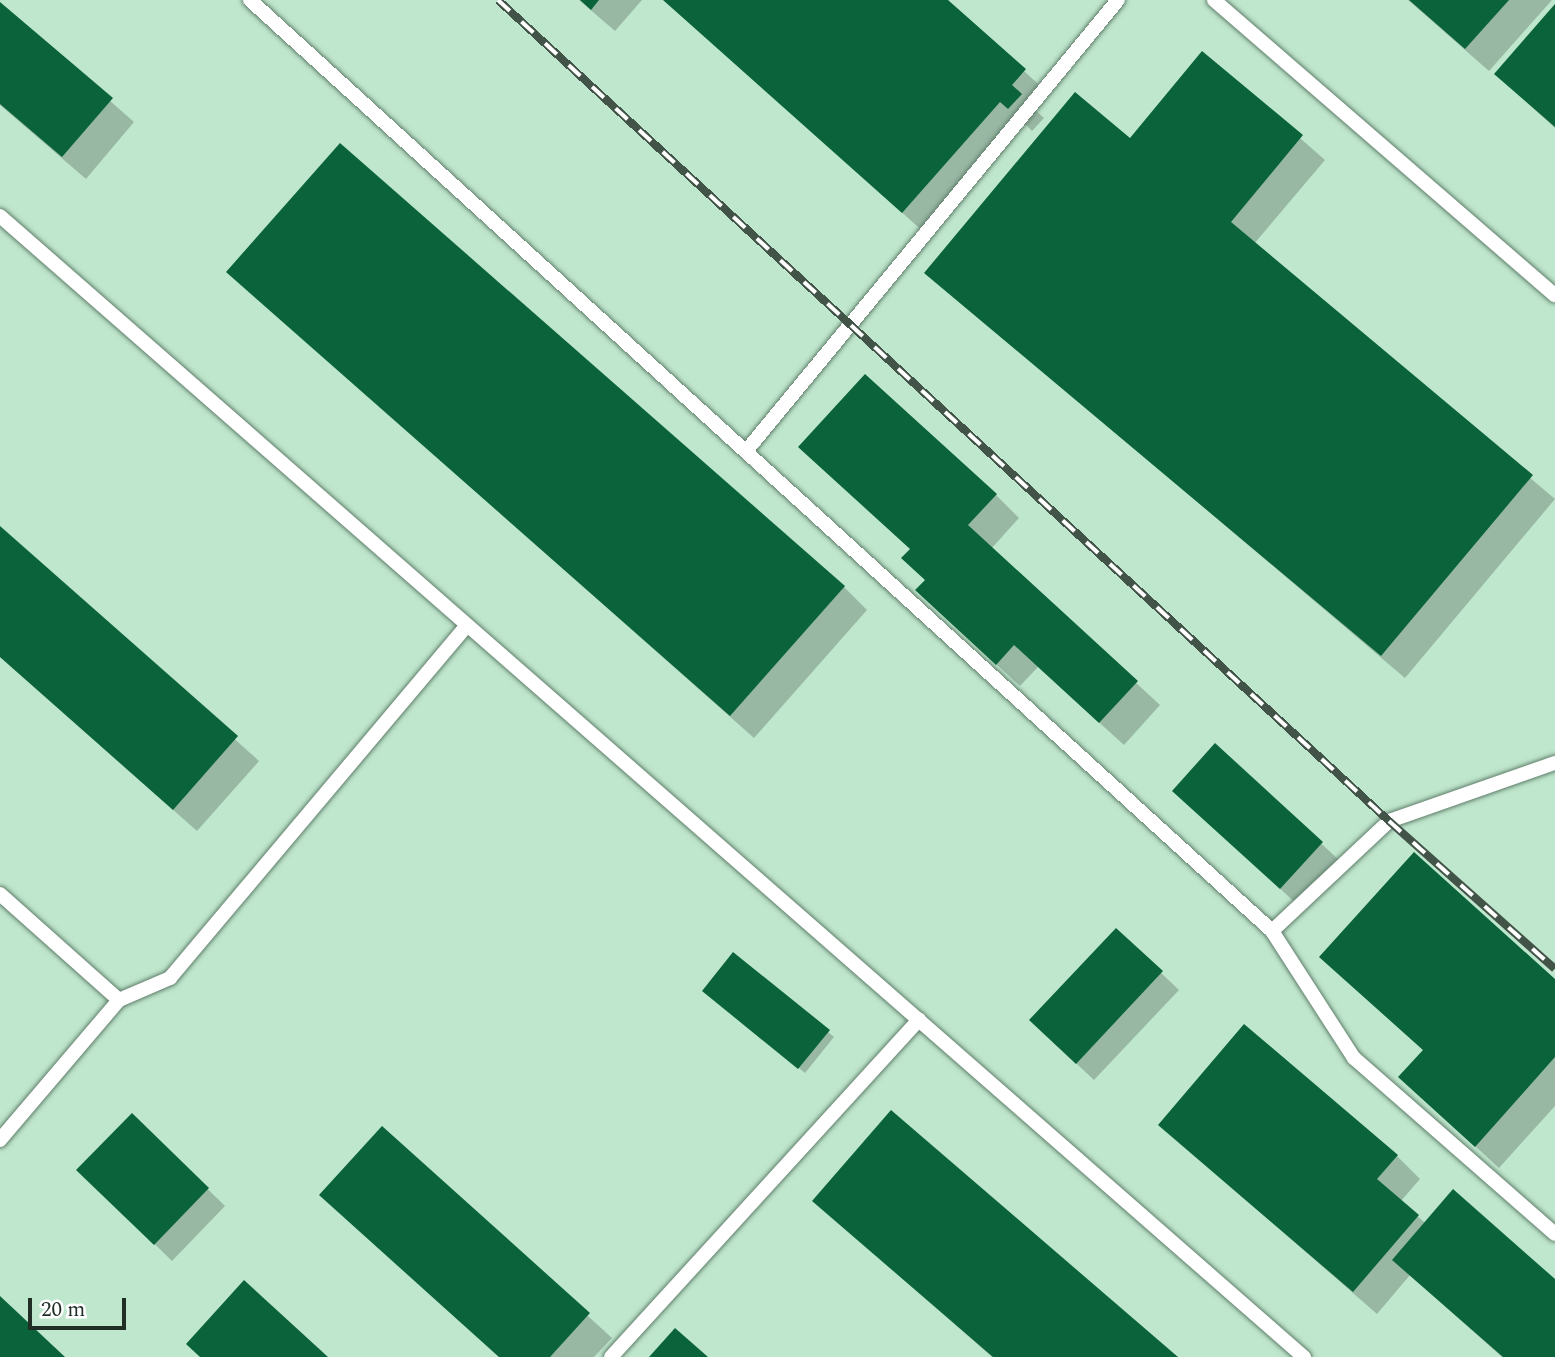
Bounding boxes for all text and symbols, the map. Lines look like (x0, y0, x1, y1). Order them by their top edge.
scale bar (32, 1284, 130, 1328)
text: 20 m (41, 1294, 85, 1326)

